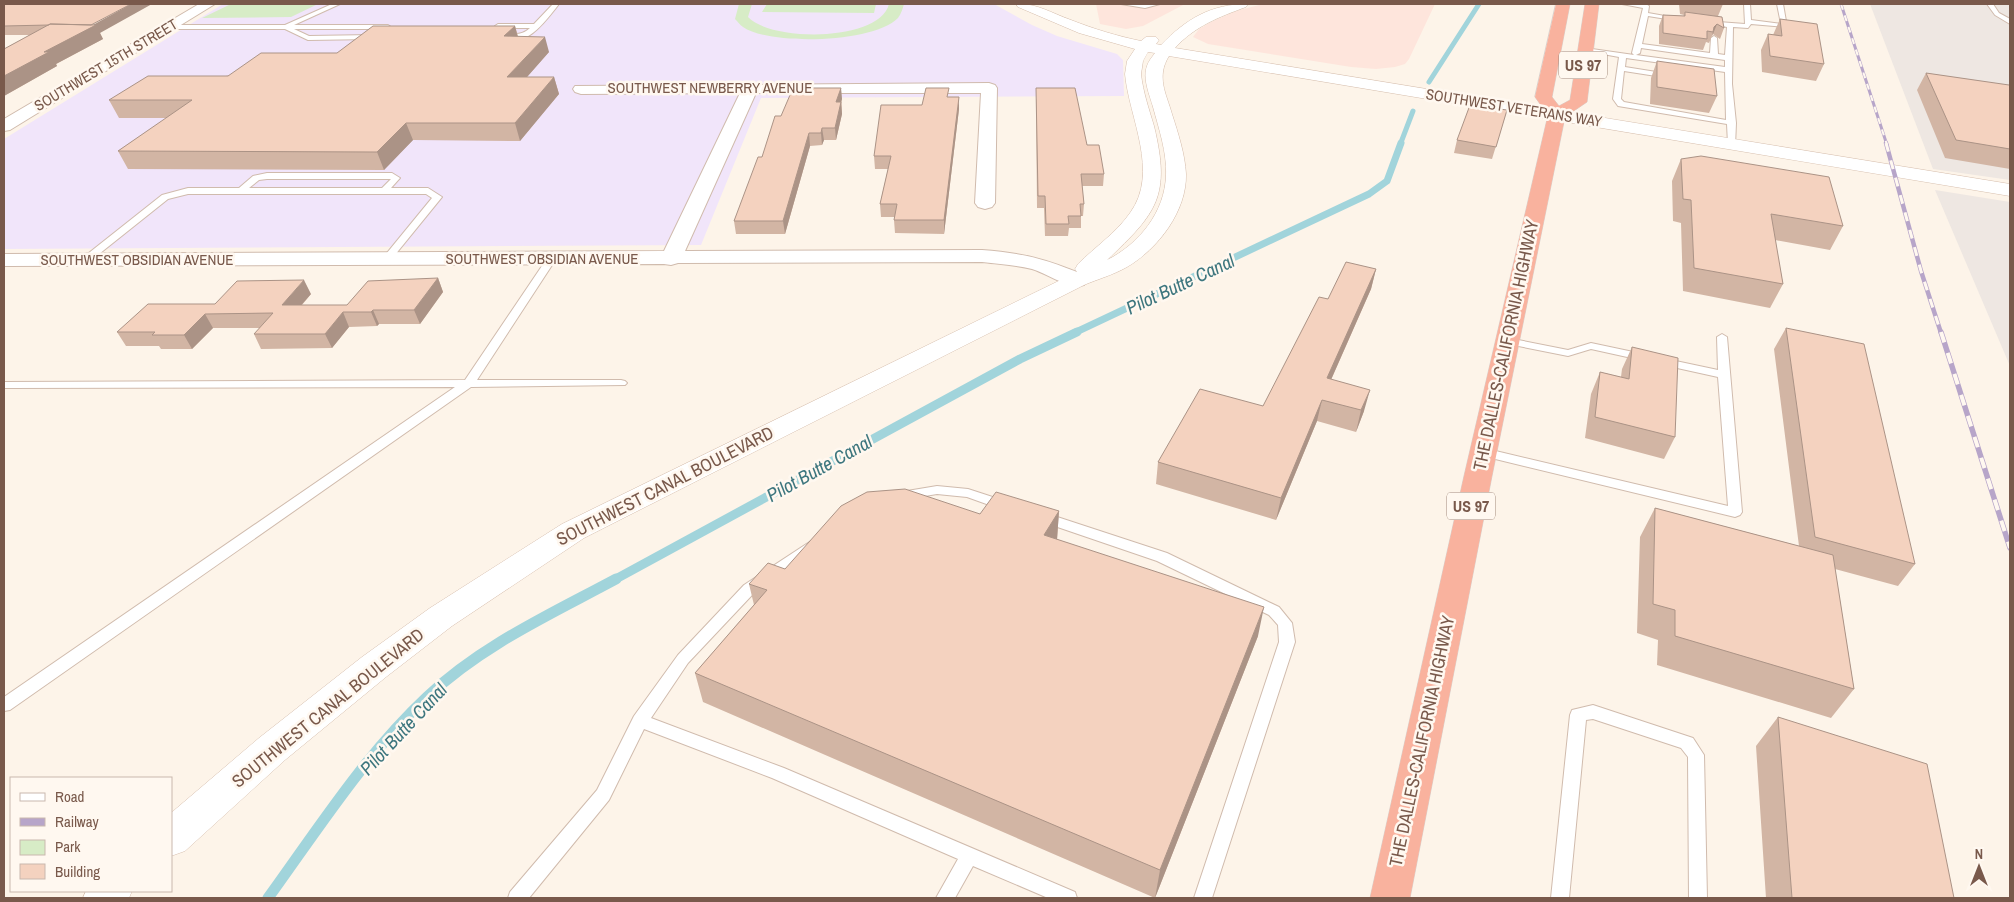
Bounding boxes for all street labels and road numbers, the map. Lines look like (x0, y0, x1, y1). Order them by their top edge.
street label: SOUTHWEST 15TH STREET (30, 13, 182, 116)
road number: US 97 (1559, 52, 1607, 78)
street label: SOUTHWEST NEWBERRY AVENUE (608, 77, 812, 98)
street label: SOUTHWEST VETERANS WAY (1424, 83, 1605, 132)
street label: THE DALLES-CALIFORNIA HIGHWAY (1467, 217, 1544, 473)
street label: SOUTHWEST OBSIDIAN AVENUE (445, 248, 639, 269)
street label: SOUTHWEST OBSIDIAN AVENUE (40, 249, 234, 270)
street label: SOUTHWEST CANAL BOULEVARD (552, 420, 778, 551)
road number: US 97 (1447, 492, 1495, 520)
street label: THE DALLES-CALIFORNIA HIGHWAY (1383, 613, 1460, 869)
street label: SOUTHWEST CANAL BOULEVARD (226, 622, 429, 793)

